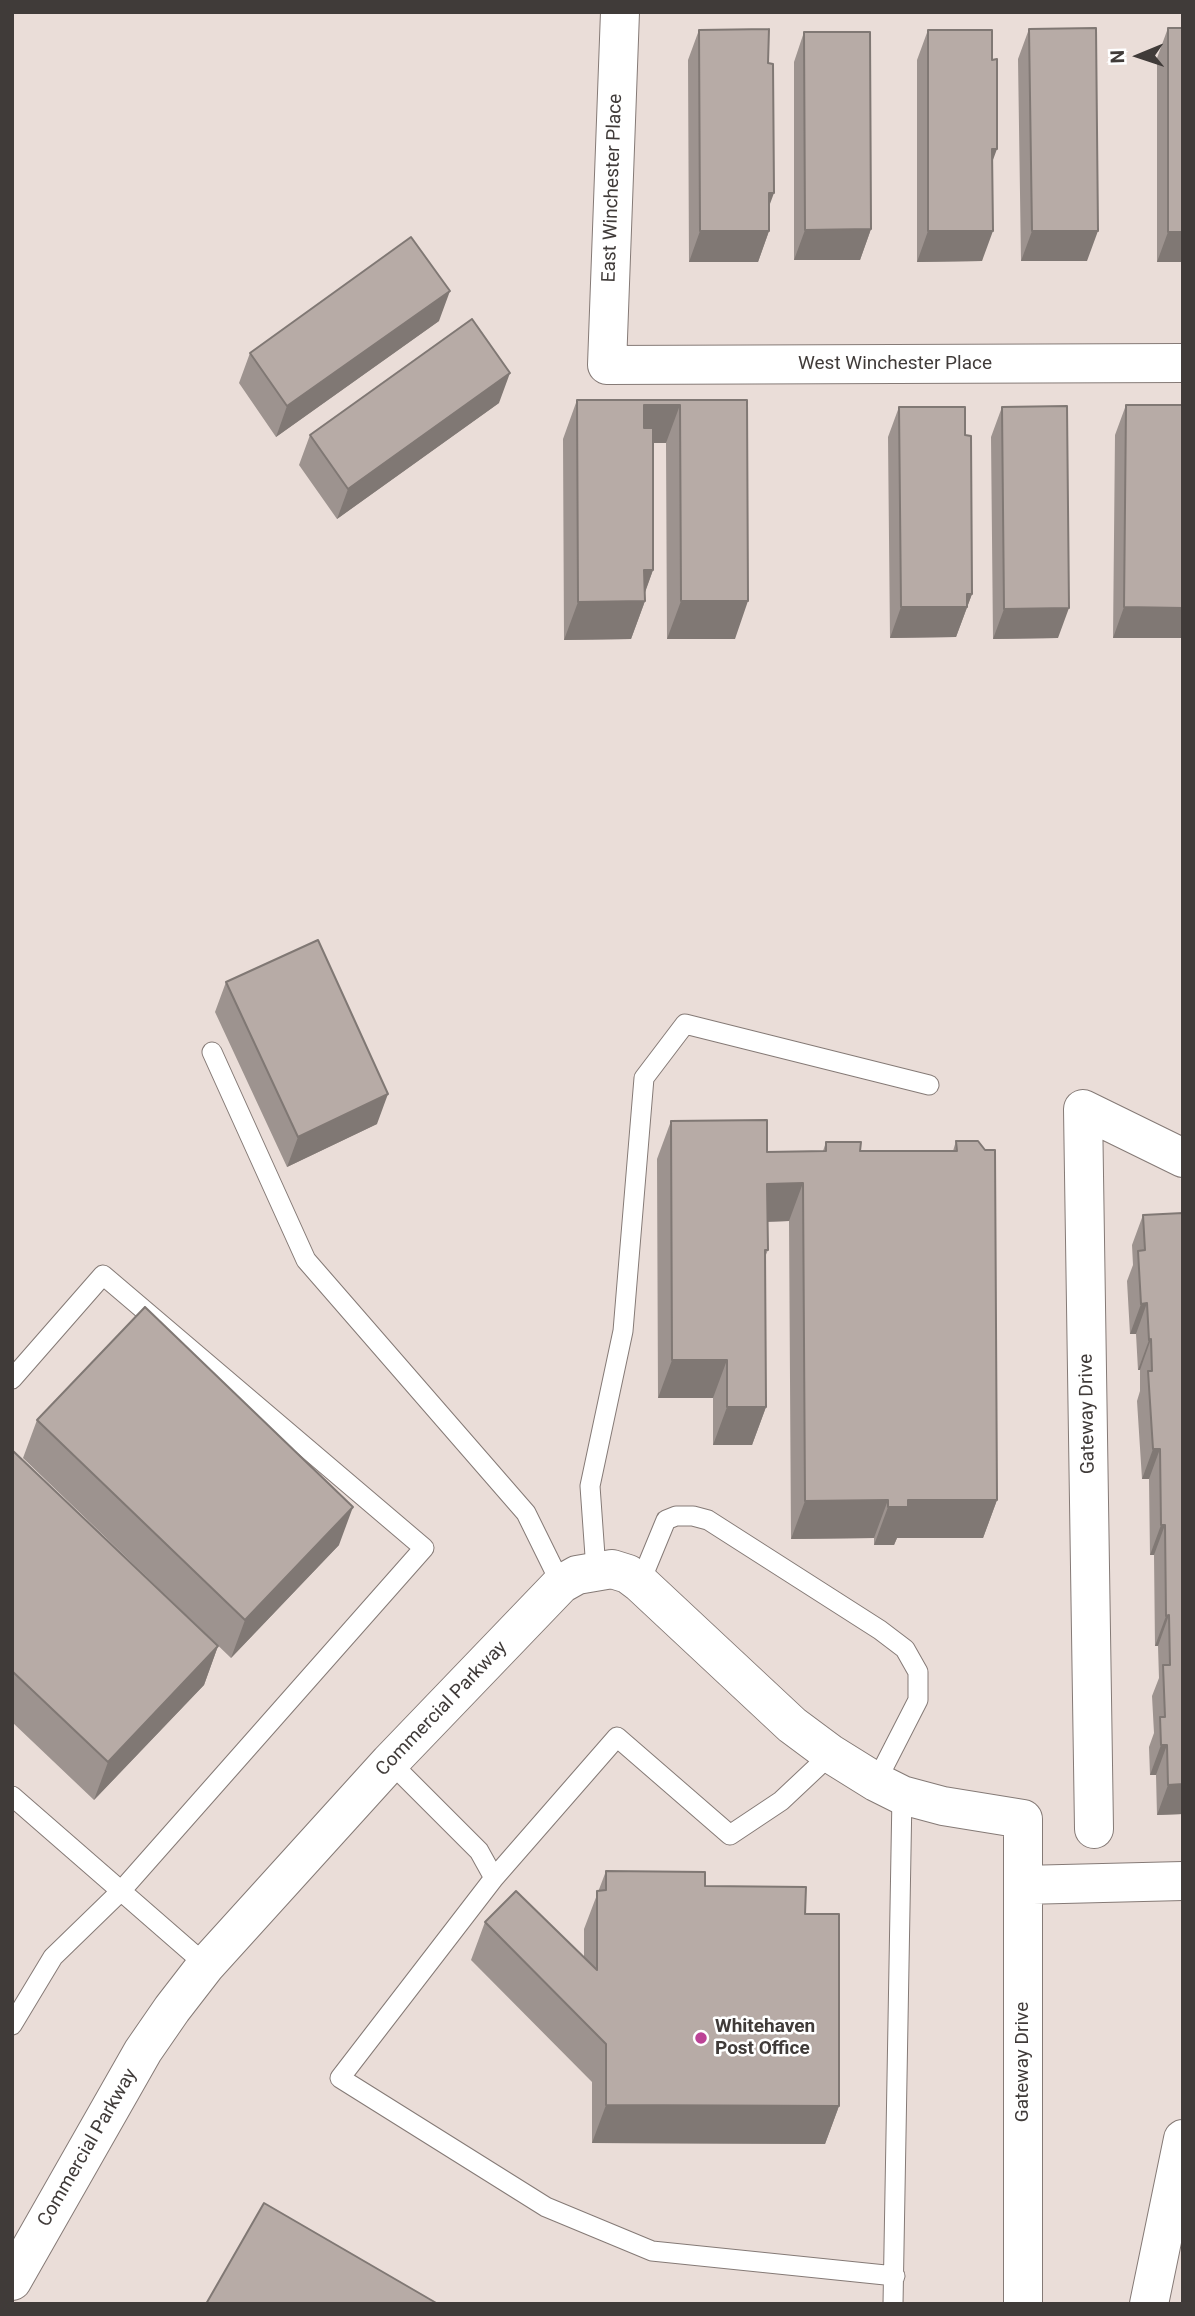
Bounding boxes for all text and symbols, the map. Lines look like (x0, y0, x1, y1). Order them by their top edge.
north arrow (1104, 21, 1174, 91)
text: N (1106, 50, 1129, 64)
street label: East Winchester Place (598, 93, 628, 283)
street label: West Winchester Place (798, 353, 992, 375)
street label: Gateway Drive (1076, 1354, 1100, 1474)
street label: Commercial Parkway (372, 1637, 512, 1781)
street label: Gateway Drive (1012, 2002, 1034, 2122)
place label: Whitehaven Post Office (715, 2016, 815, 2060)
marker: Whitehaven Post Office (693, 2030, 709, 2046)
street label: Commercial Parkway (33, 2065, 143, 2231)

